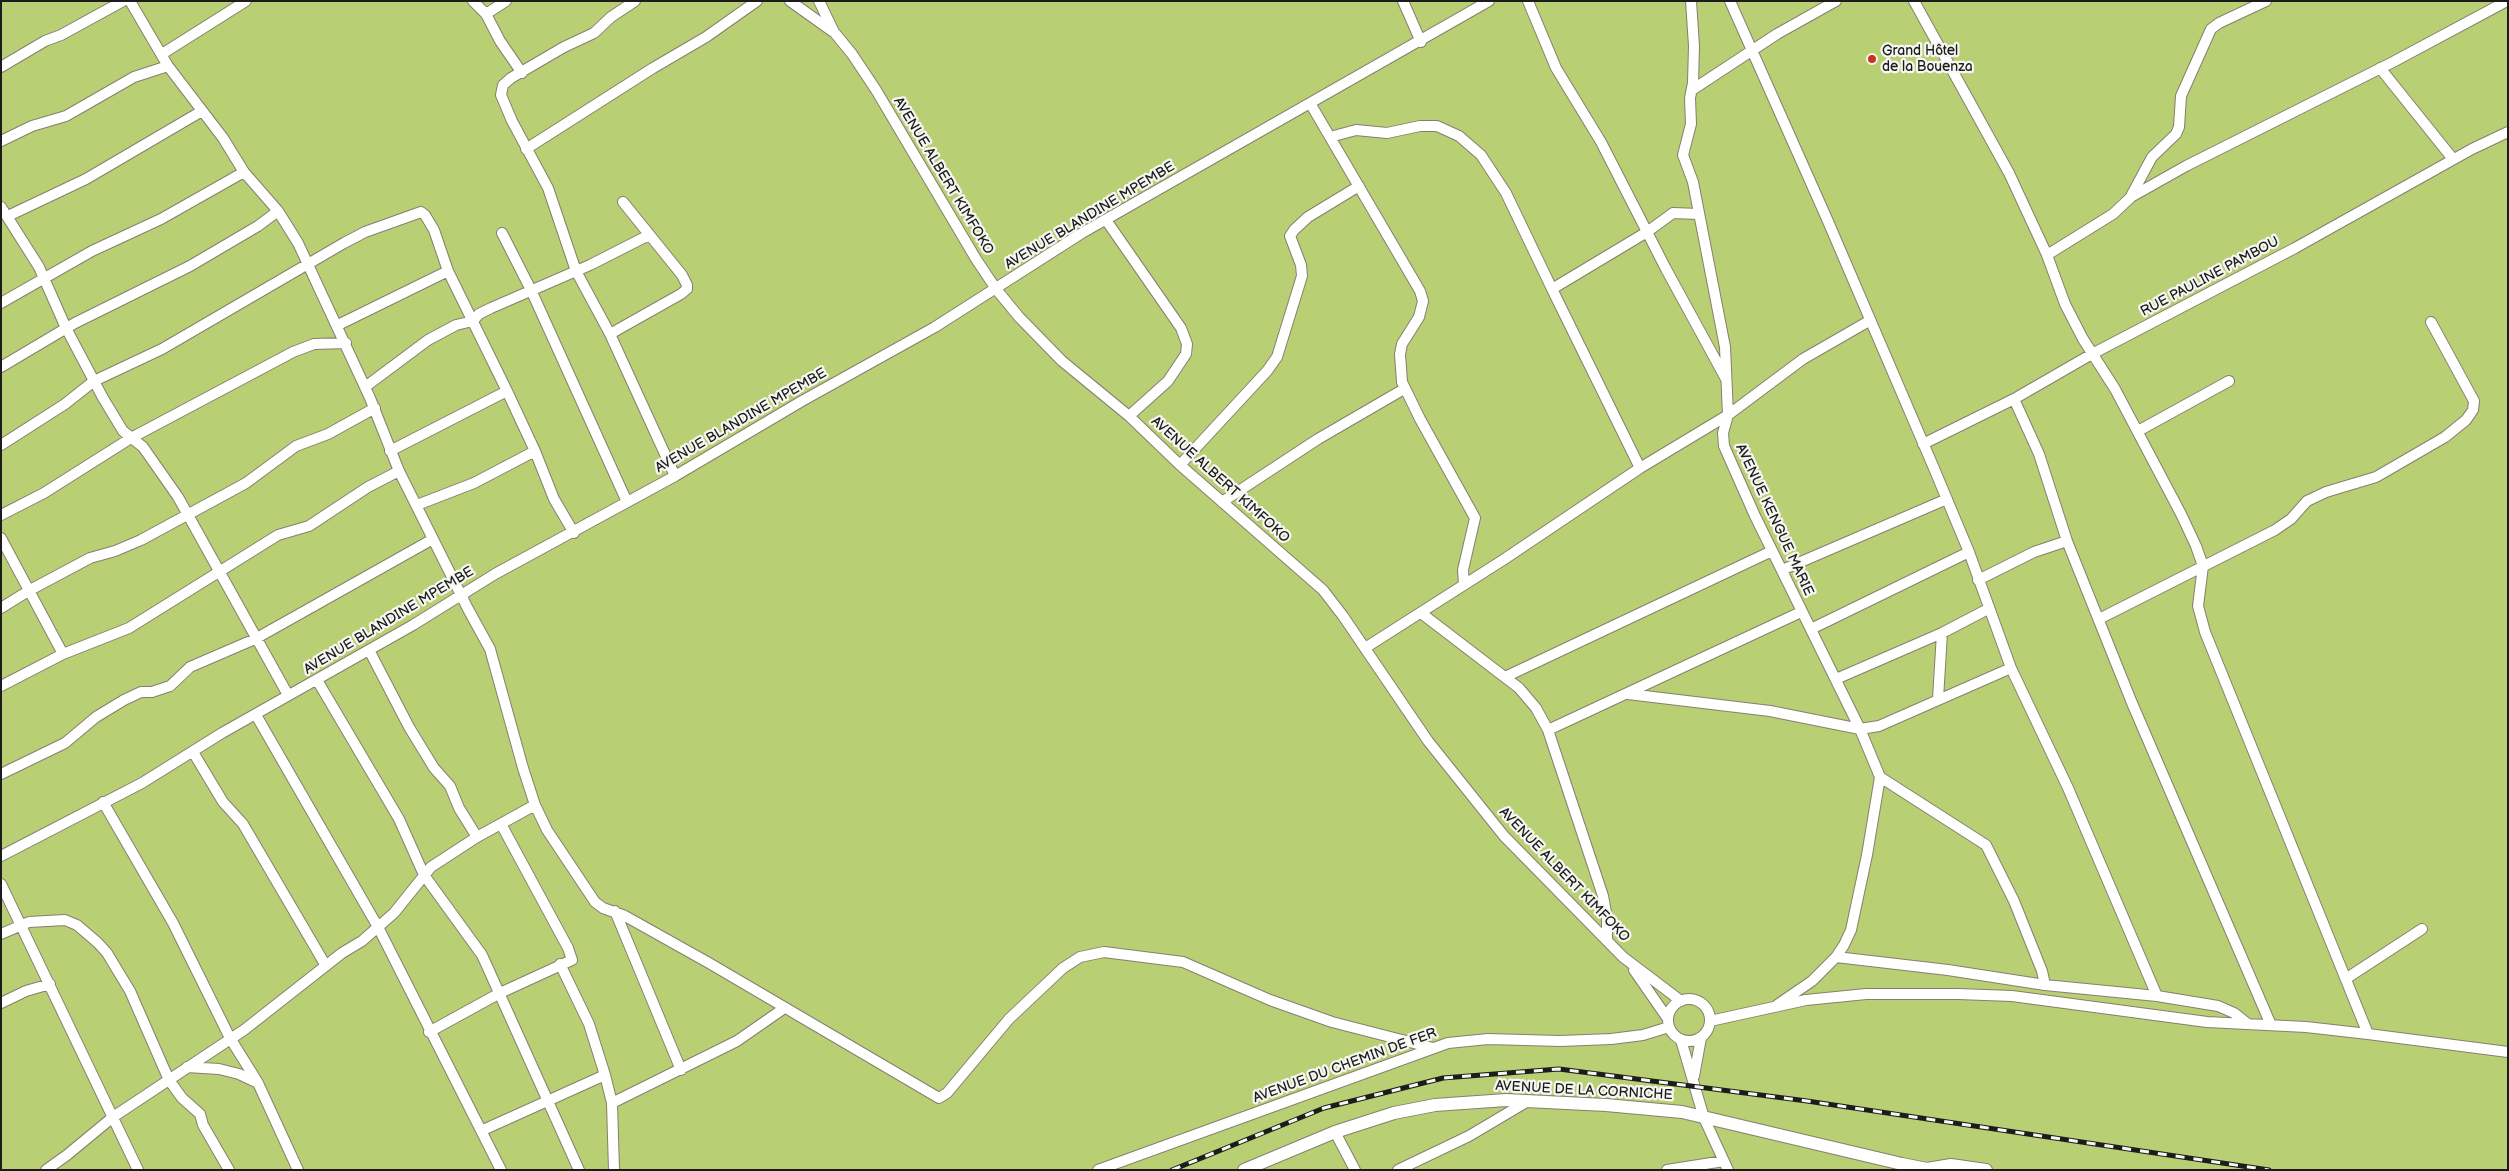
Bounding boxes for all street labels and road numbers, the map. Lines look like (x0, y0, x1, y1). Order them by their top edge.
street label: AVENUE ALBERT KIMFOKO (889, 94, 997, 258)
street label: AVENUE BLANDINE MPEMBE (1002, 159, 1178, 273)
street label: RUE PAULINE PAMBOU (2138, 233, 2282, 321)
street label: AVENUE BLANDINE MPEMBE (652, 365, 830, 477)
street label: AVENUE ALBERT KIMFOKO (1147, 413, 1293, 547)
street label: AVENUE KENGUE MARIE (1731, 441, 1817, 599)
street label: AVENUE BLANDINE MPEMBE (301, 564, 477, 678)
street label: AVENUE ALBERT KIMFOKO (1495, 804, 1633, 946)
street label: AVENUE DU CHEMIN DE FER (1251, 1025, 1439, 1107)
street label: AVENUE DE LA CORNICHE (1495, 1078, 1673, 1104)

